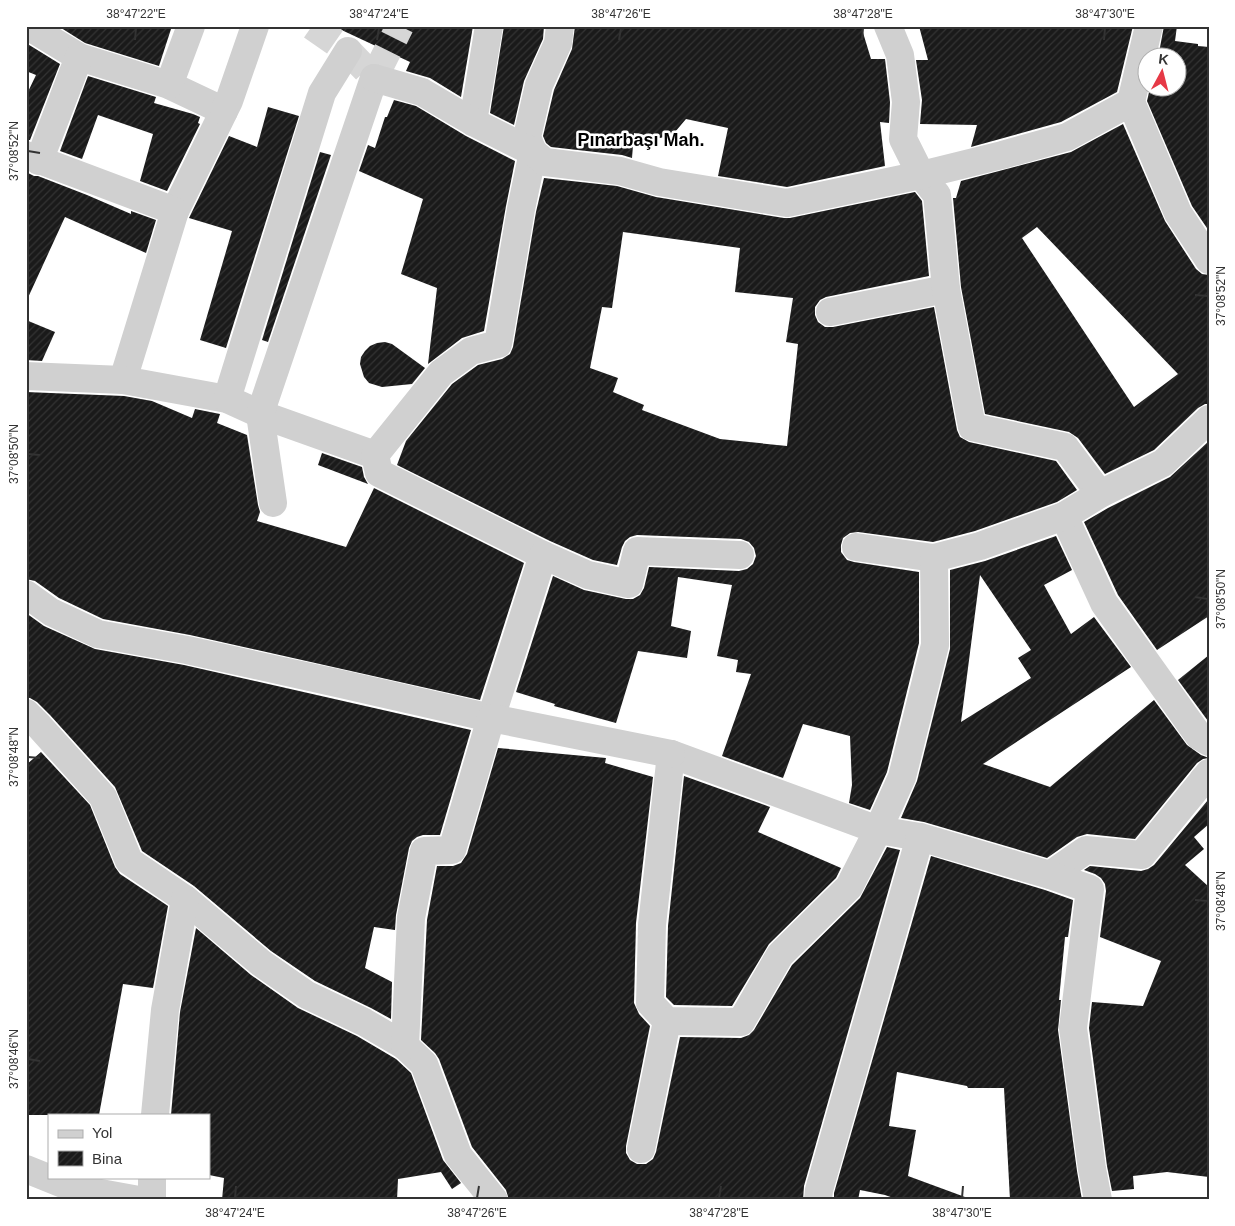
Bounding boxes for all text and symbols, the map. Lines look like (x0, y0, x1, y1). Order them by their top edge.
text: 38°47'22"E (106, 7, 166, 21)
text: 38°47'24"E (349, 7, 409, 21)
text: 38°47'26"E (591, 7, 651, 21)
text: 38°47'28"E (833, 7, 893, 21)
text: 38°47'30"E (1075, 7, 1135, 21)
north arrow (1138, 48, 1188, 98)
text: K (1158, 51, 1170, 68)
text: 37°08'52"N (7, 121, 21, 181)
district label: Pınarbaşı Mah. (577, 130, 705, 150)
text: 37°08'52"N (1214, 266, 1228, 326)
text: 37°08'50"N (7, 424, 21, 484)
text: 37°08'50"N (1214, 569, 1228, 629)
text: 37°08'48"N (7, 727, 21, 787)
text: 37°08'48"N (1214, 871, 1228, 931)
text: 37°08'46"N (7, 1029, 21, 1089)
legend (48, 1114, 210, 1178)
text: Yol (92, 1124, 112, 1141)
text: Bina (92, 1150, 123, 1167)
text: 38°47'24"E (205, 1206, 265, 1220)
text: 38°47'26"E (447, 1206, 507, 1220)
text: 38°47'28"E (689, 1206, 749, 1220)
text: 38°47'30"E (932, 1206, 992, 1220)

